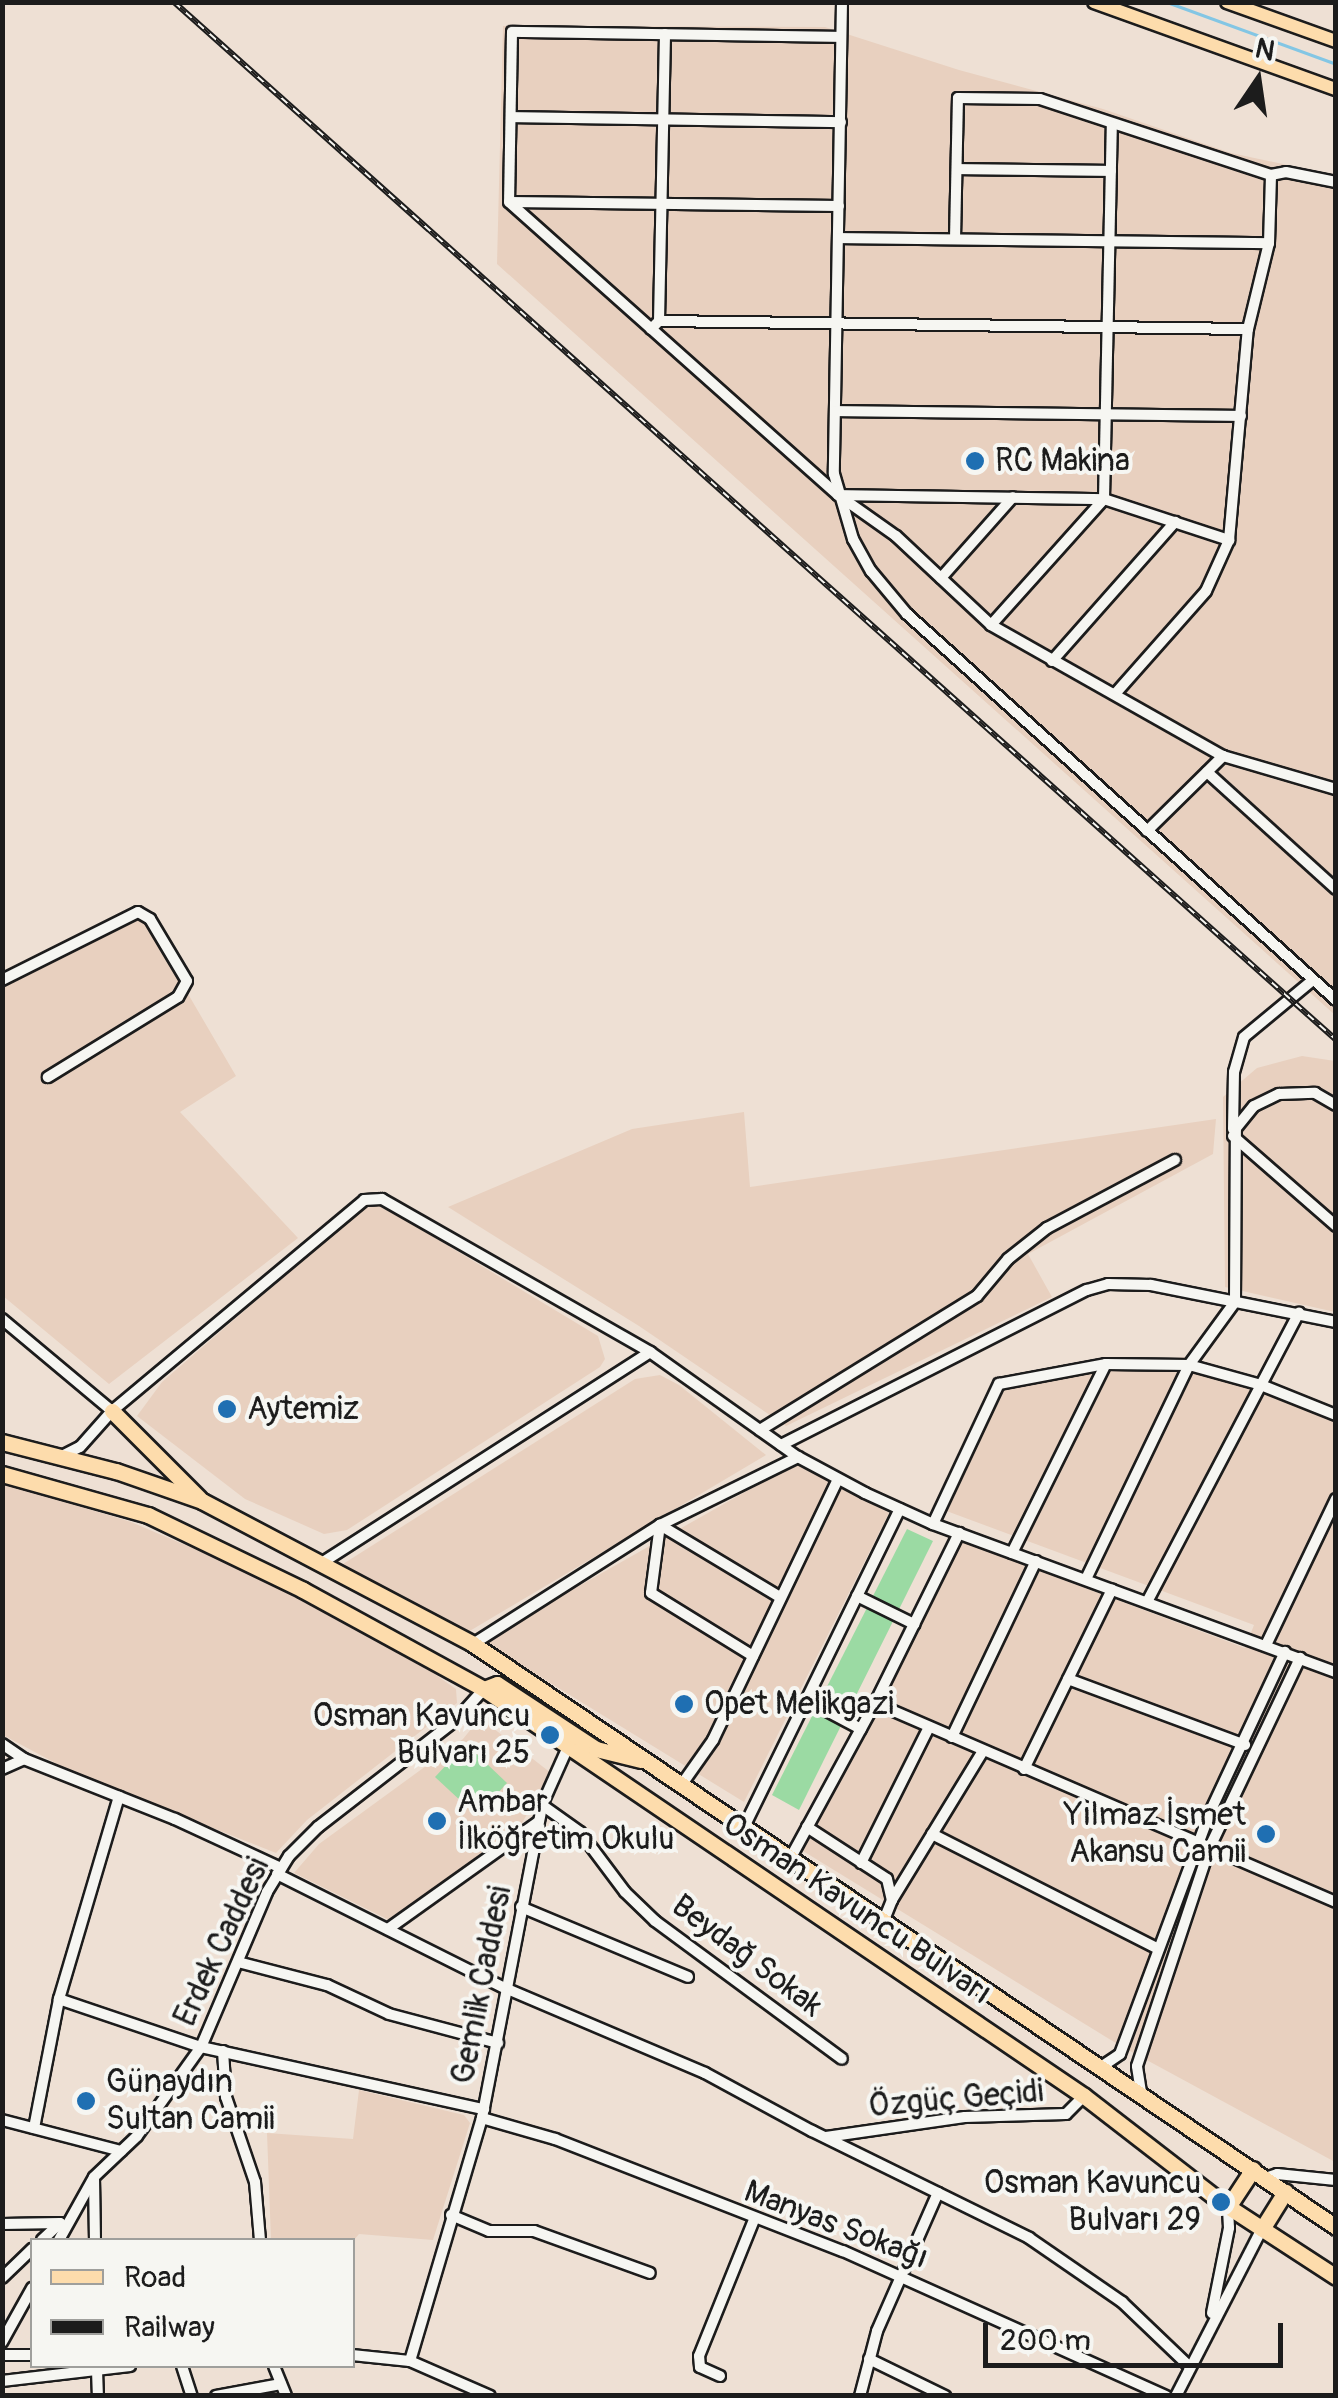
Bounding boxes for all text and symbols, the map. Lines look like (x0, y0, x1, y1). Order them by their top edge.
north arrow (1208, 30, 1308, 130)
text: N (1252, 31, 1278, 69)
place label: RC Makina (995, 442, 1130, 480)
marker: RC Makina (964, 450, 986, 472)
place label: Aytemiz (247, 1390, 359, 1428)
marker: Aytemiz (216, 1398, 238, 1420)
place label: Opet Melikgazi (704, 1685, 894, 1723)
marker: Opet Melikgazi (673, 1693, 695, 1715)
place label: Osman Kavuncu Bulvarı 25 (313, 1698, 530, 1773)
marker: Osman Kavuncu Bulvarı 25 (539, 1724, 561, 1746)
place label: Ambar İlköğretim Okulu (457, 1784, 674, 1859)
place label: Yılmaz İsmet Akansu Camii (1064, 1797, 1246, 1872)
street label: Osman Kavuncu Bulvarı (716, 1805, 998, 2013)
marker: Ambar İlköğretim Okulu (426, 1810, 448, 1832)
marker: Yılmaz İsmet Akansu Camii (1255, 1823, 1277, 1845)
street label: Erdek Caddesi (166, 1852, 278, 2032)
street label: Gemlik Caddesi (444, 1883, 520, 2087)
street label: Beydağ Sokak (664, 1887, 830, 2025)
place label: Günaydın Sultan Camii (106, 2064, 275, 2139)
street label: Özgüç Geçidi (867, 2072, 1045, 2126)
marker: Günaydın Sultan Camii (75, 2090, 97, 2112)
place label: Osman Kavuncu Bulvarı 29 (984, 2165, 1201, 2240)
street label: Manyas Sokağı (739, 2172, 933, 2278)
marker: Osman Kavuncu Bulvarı 29 (1210, 2191, 1232, 2213)
legend (30, 2238, 355, 2368)
text: Road (124, 2259, 186, 2296)
scale bar (988, 2303, 1288, 2365)
text: Railway (124, 2309, 215, 2346)
text: 200 m (1000, 2322, 1091, 2359)

